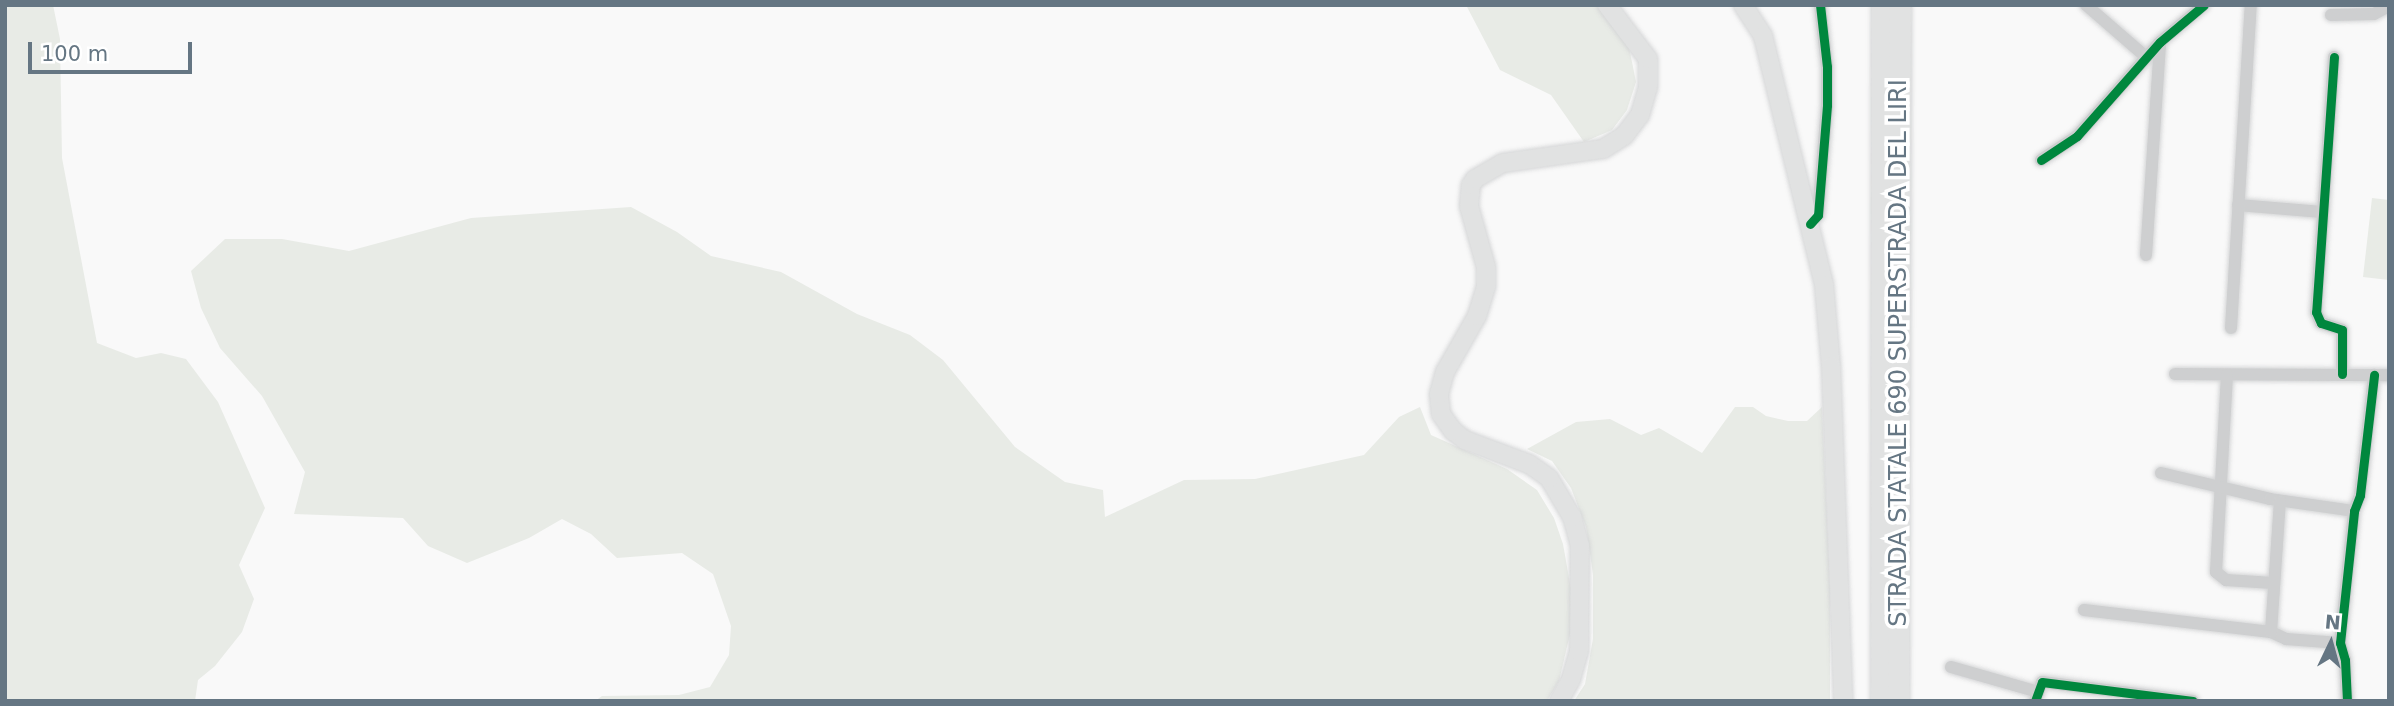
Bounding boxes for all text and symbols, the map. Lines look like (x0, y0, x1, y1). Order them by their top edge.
scale bar (32, 28, 196, 72)
text: 100 m (41, 42, 108, 66)
street label: STRADA STATALE 690 SUPERSTRADA DEL LIRI (1885, 79, 1913, 627)
north arrow (2296, 608, 2366, 678)
text: N (2324, 610, 2342, 634)

